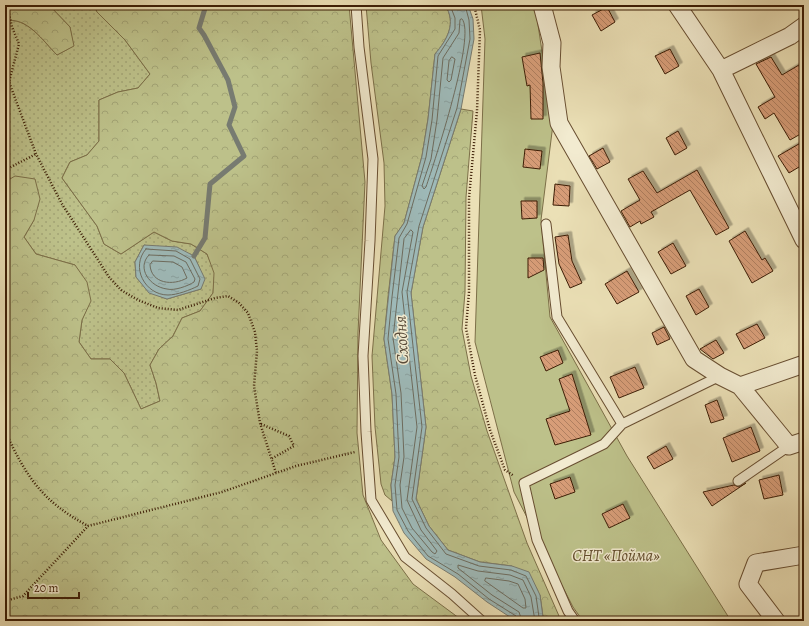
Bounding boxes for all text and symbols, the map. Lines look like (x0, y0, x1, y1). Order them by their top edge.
water label: Сходня (389, 315, 414, 365)
park label: СНТ «Пойма» (572, 545, 660, 567)
scale bar (28, 574, 79, 600)
text: 20 m (34, 580, 58, 596)

